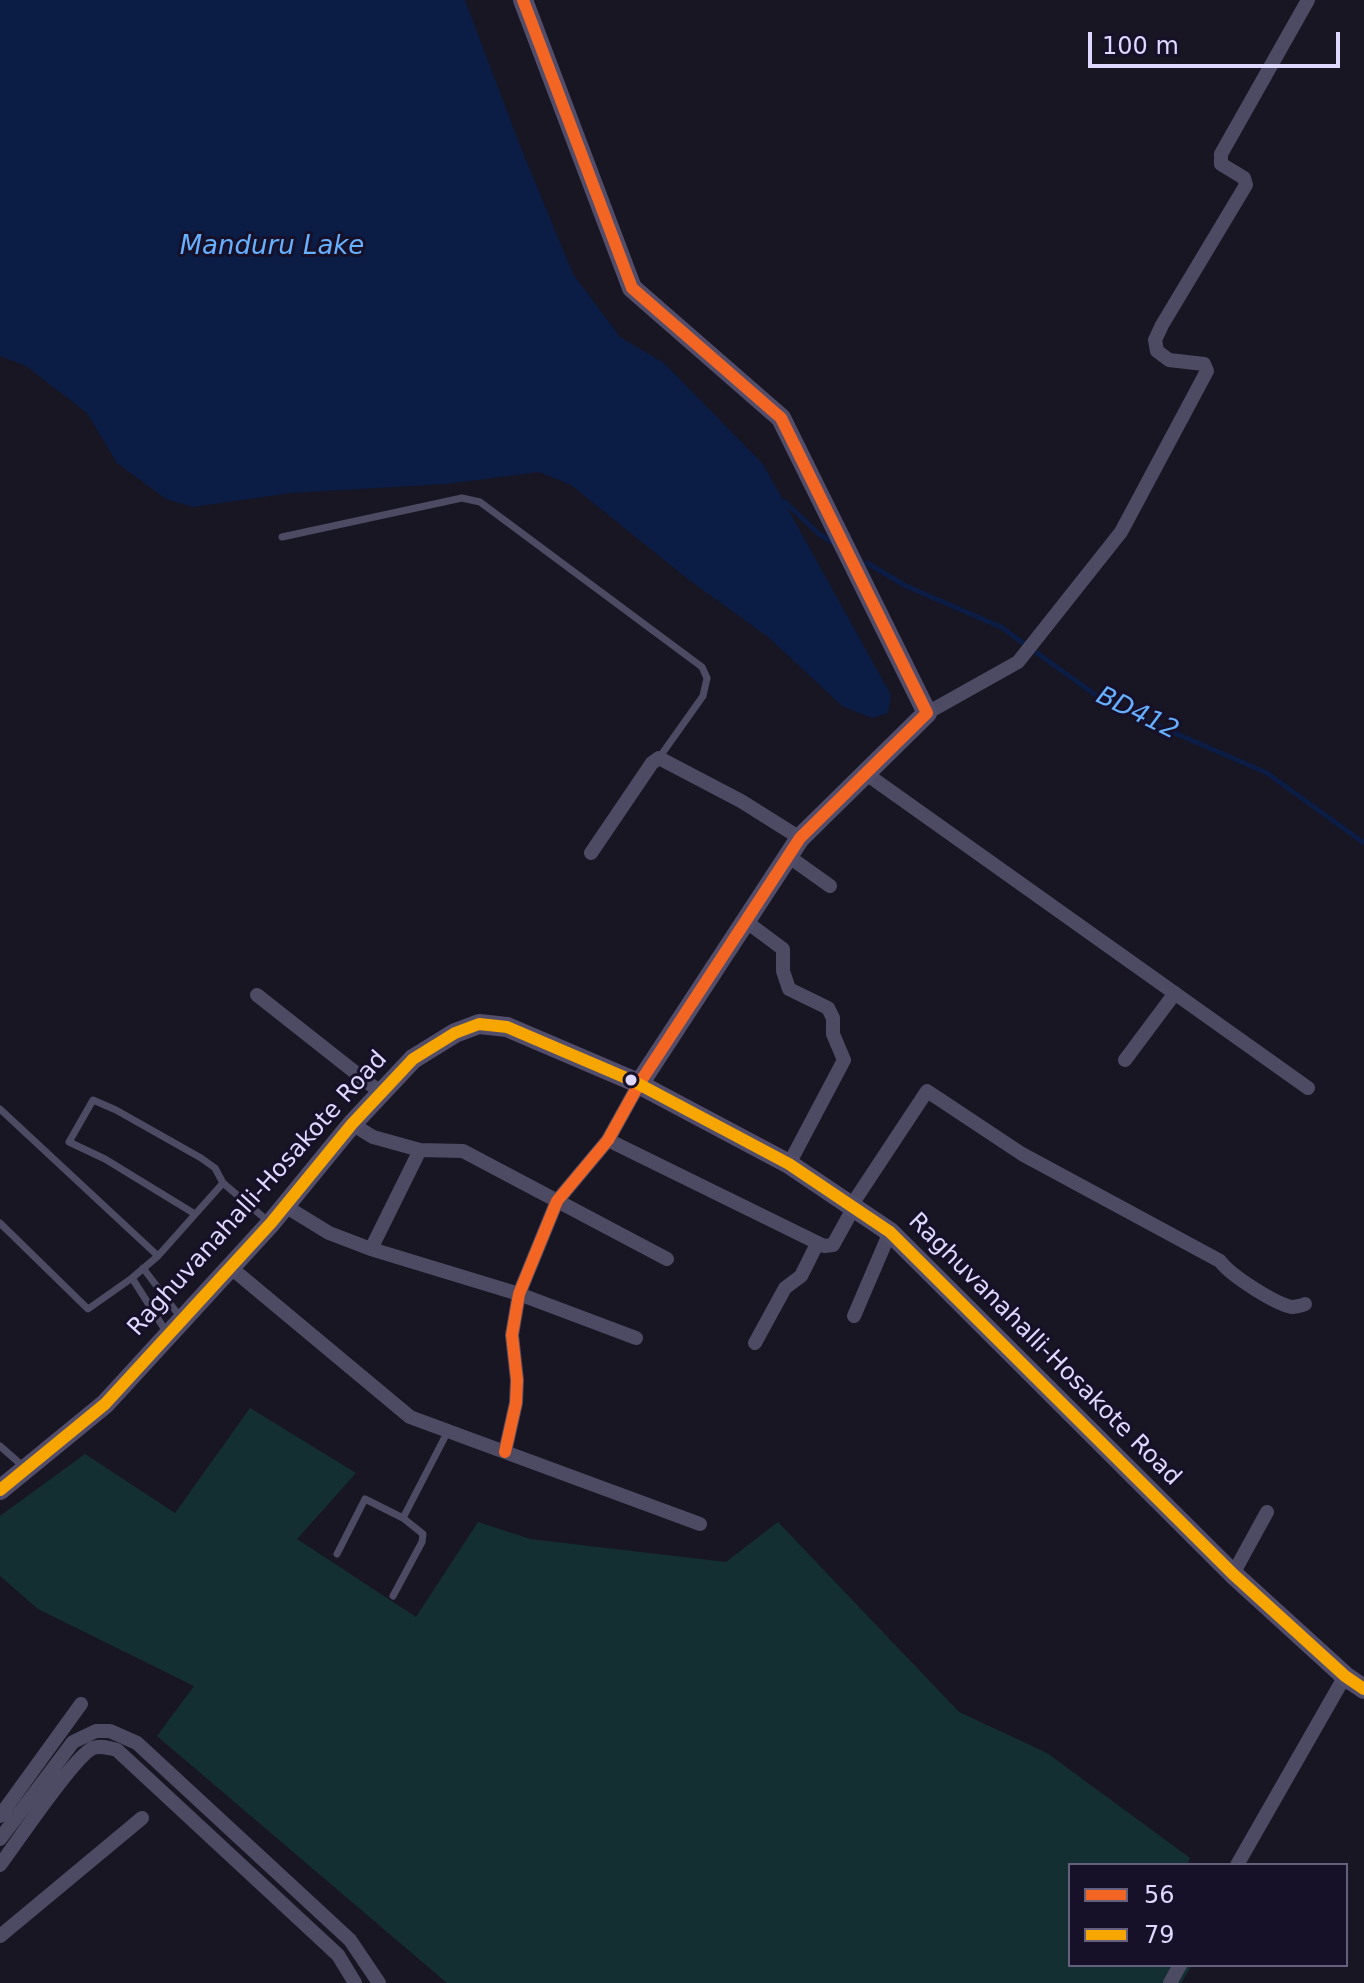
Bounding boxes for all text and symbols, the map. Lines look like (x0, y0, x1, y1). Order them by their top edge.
scale bar (1092, 16, 1344, 66)
text: 100 m (1102, 32, 1179, 60)
water label: Manduru Lake (180, 231, 364, 263)
water label: BD412 (1091, 681, 1183, 747)
street label: Raghuvanahalli-Hosakote Road (122, 1046, 394, 1342)
unlabelled marker (623, 1072, 639, 1088)
street label: Raghuvanahalli-Hosakote Road (902, 1208, 1186, 1492)
legend (1068, 1863, 1348, 1967)
text: 56 (1144, 1881, 1175, 1909)
text: 79 (1144, 1921, 1175, 1949)

